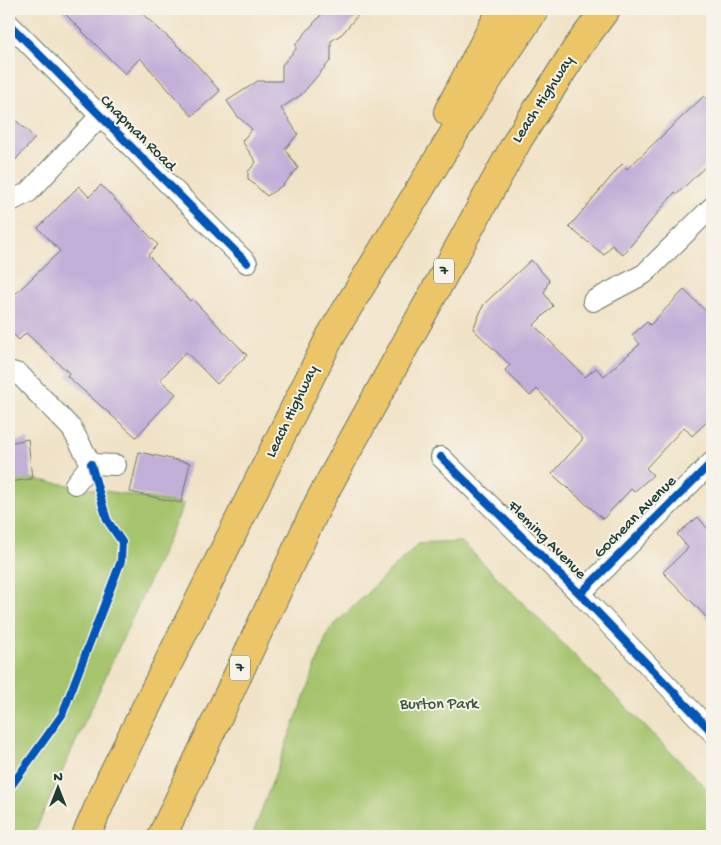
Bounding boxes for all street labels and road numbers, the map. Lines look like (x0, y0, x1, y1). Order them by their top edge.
street label: Leach Highway (509, 53, 579, 147)
street label: Chapman Road (95, 92, 180, 177)
road number: 7 (434, 258, 454, 284)
street label: Leach Highway (262, 363, 324, 461)
street label: Gochean Avenue (591, 472, 682, 563)
street label: Fleming Avenue (502, 497, 590, 585)
road number: 7 (230, 656, 250, 680)

